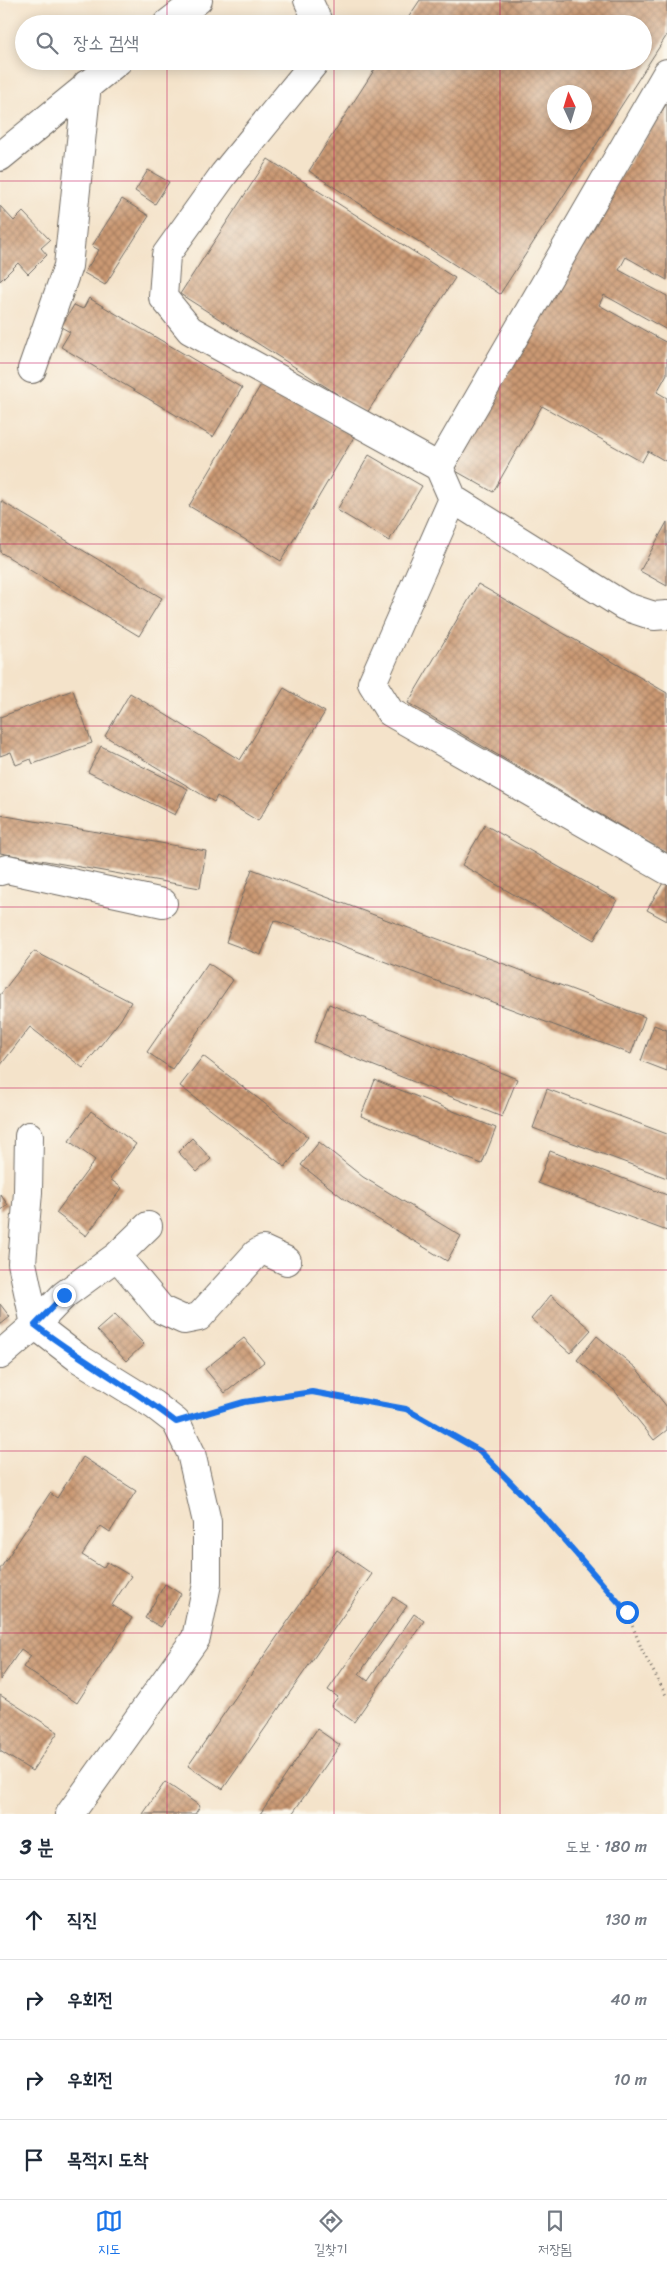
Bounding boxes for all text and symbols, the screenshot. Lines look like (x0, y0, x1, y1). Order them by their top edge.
search box (15, 15, 652, 70)
text: 장소 검색 (73, 26, 139, 59)
icon: search (33, 29, 61, 57)
north arrow (547, 85, 592, 130)
route end (53, 1284, 76, 1307)
route start (616, 1601, 639, 1624)
text: 3 분 (20, 1828, 54, 1866)
text: 도보 · 180 m (566, 1832, 647, 1861)
text: 직진 (67, 1903, 98, 1936)
text: 130 m (605, 1905, 647, 1934)
icon: ahead (20, 1906, 48, 1934)
text: 우회전 (67, 1983, 113, 2016)
text: 40 m (610, 1985, 647, 2014)
icon: right (20, 1986, 48, 2014)
text: 우회전 (67, 2063, 113, 2096)
text: 10 m (614, 2065, 647, 2094)
icon: right (20, 2066, 48, 2094)
text: 목적지 도착 (67, 2143, 148, 2176)
icon: arrive (20, 2146, 48, 2174)
tab: 지도 (95, 2207, 123, 2262)
tab: 길찾기 (314, 2207, 348, 2262)
tab: 저장됨 (538, 2207, 572, 2262)

